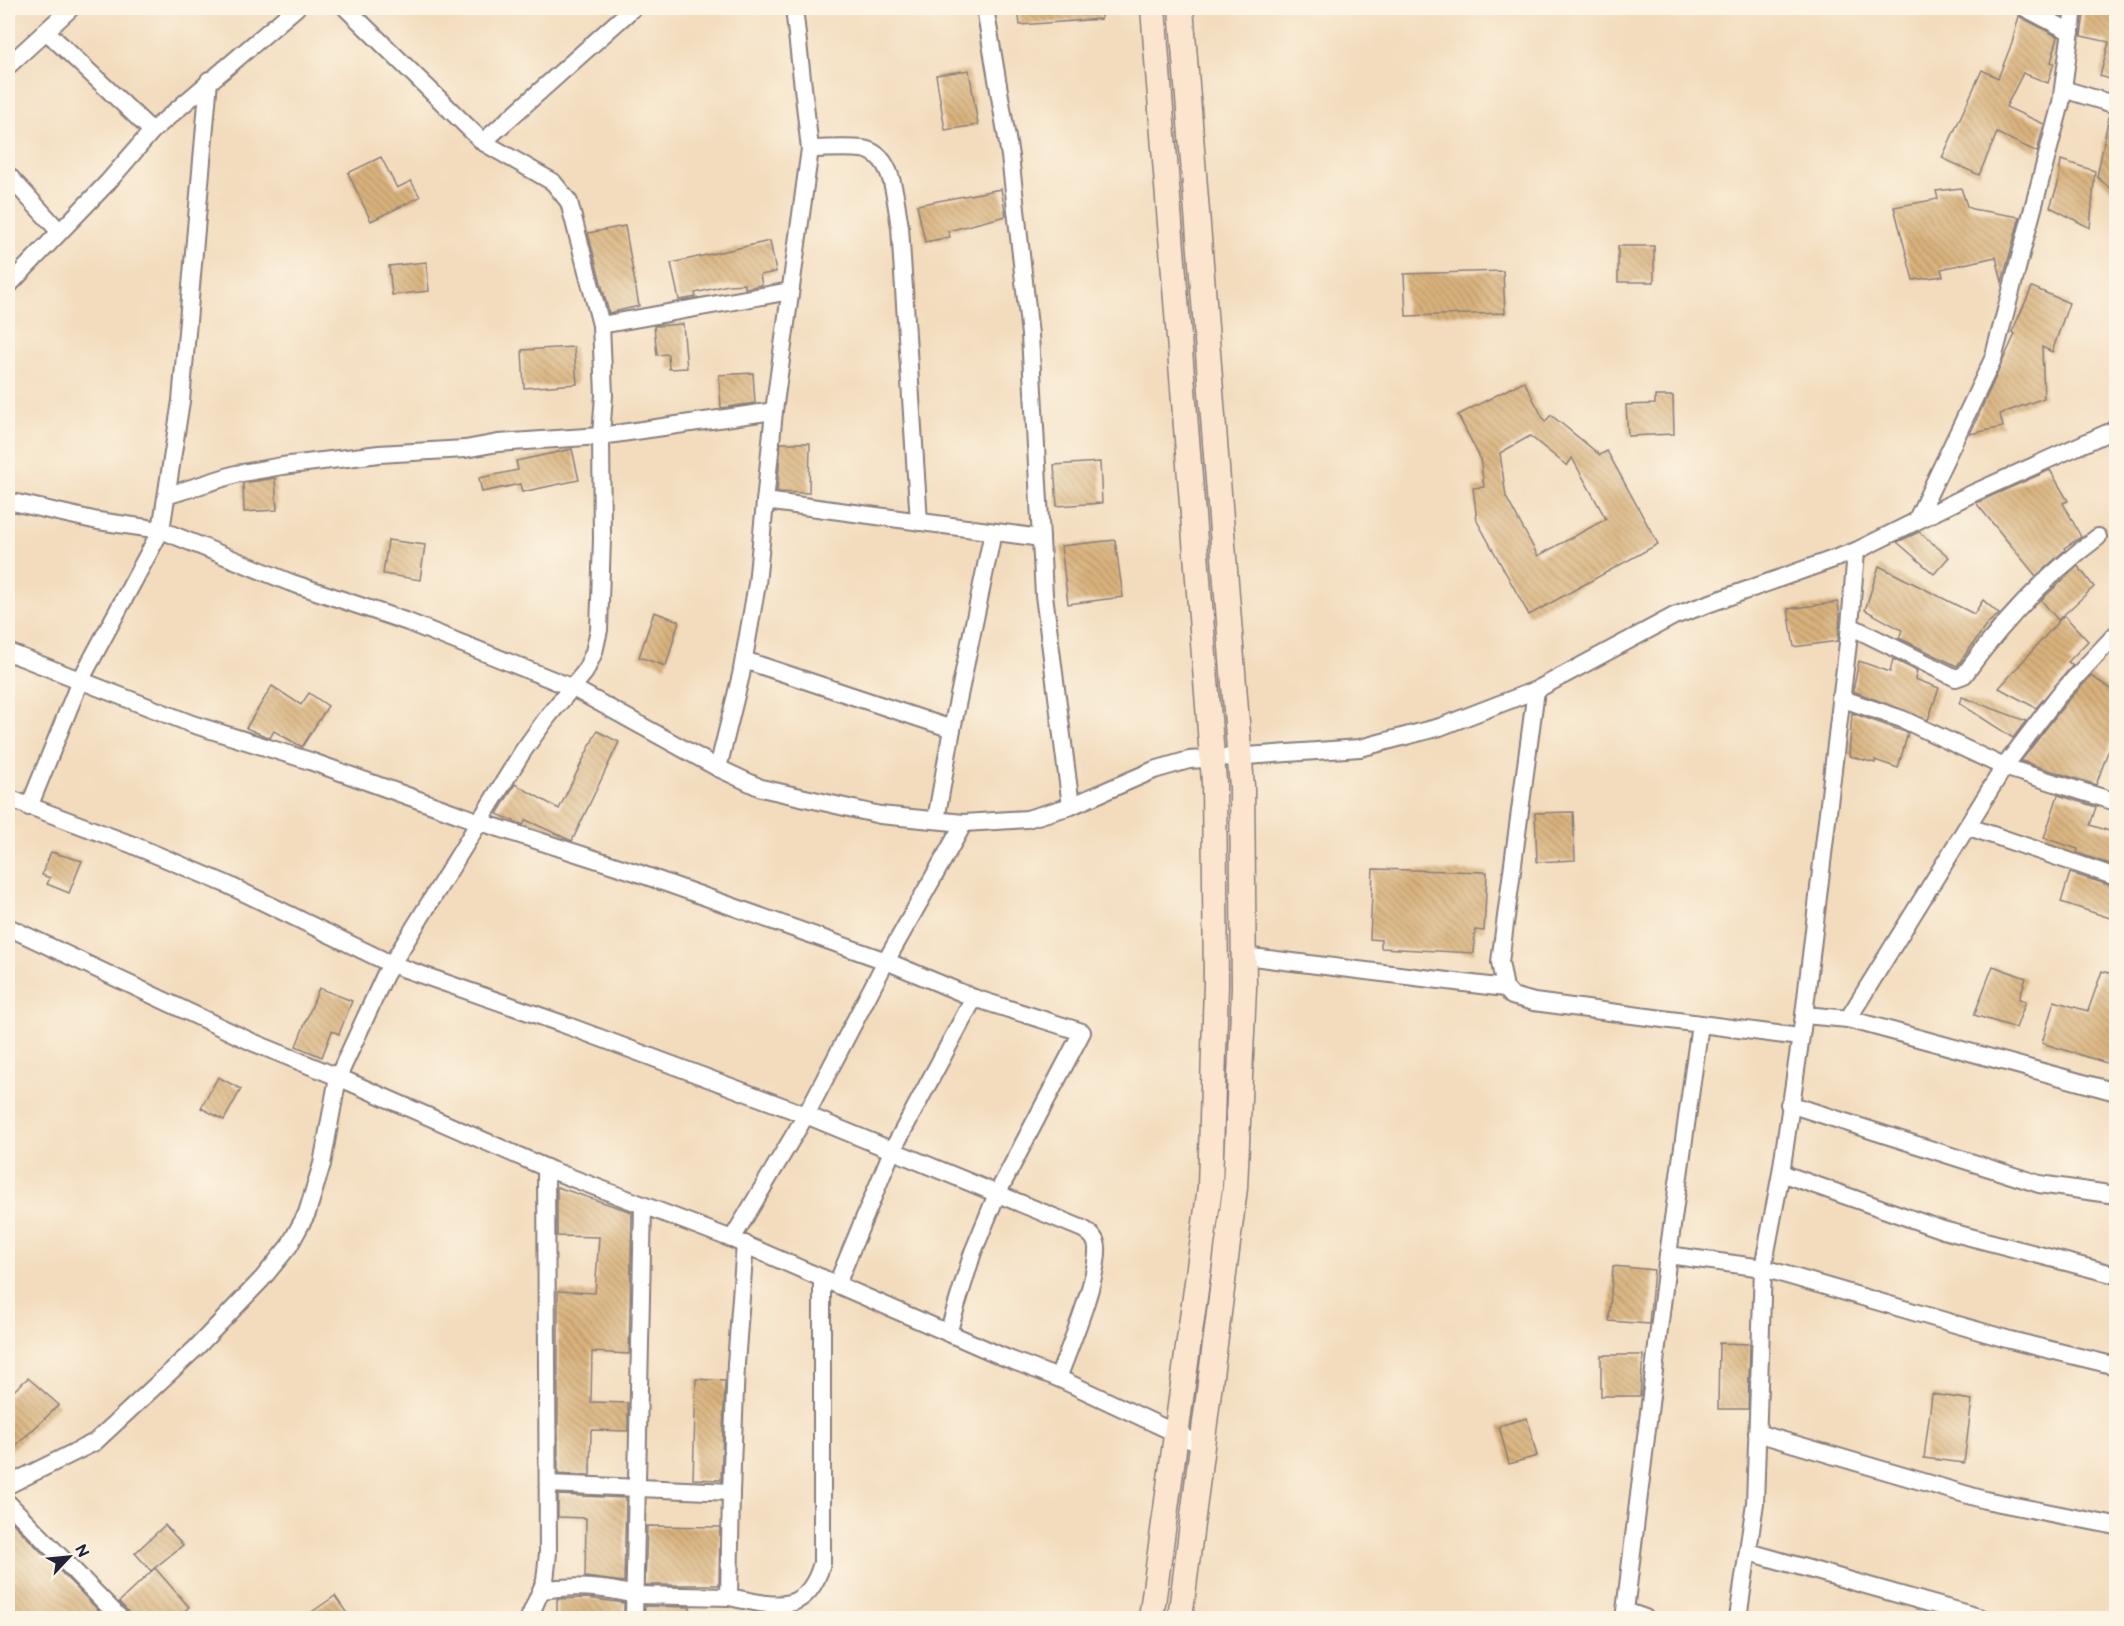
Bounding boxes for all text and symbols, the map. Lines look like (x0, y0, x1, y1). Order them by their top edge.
north arrow (39, 1527, 99, 1587)
text: N (70, 1542, 92, 1561)

